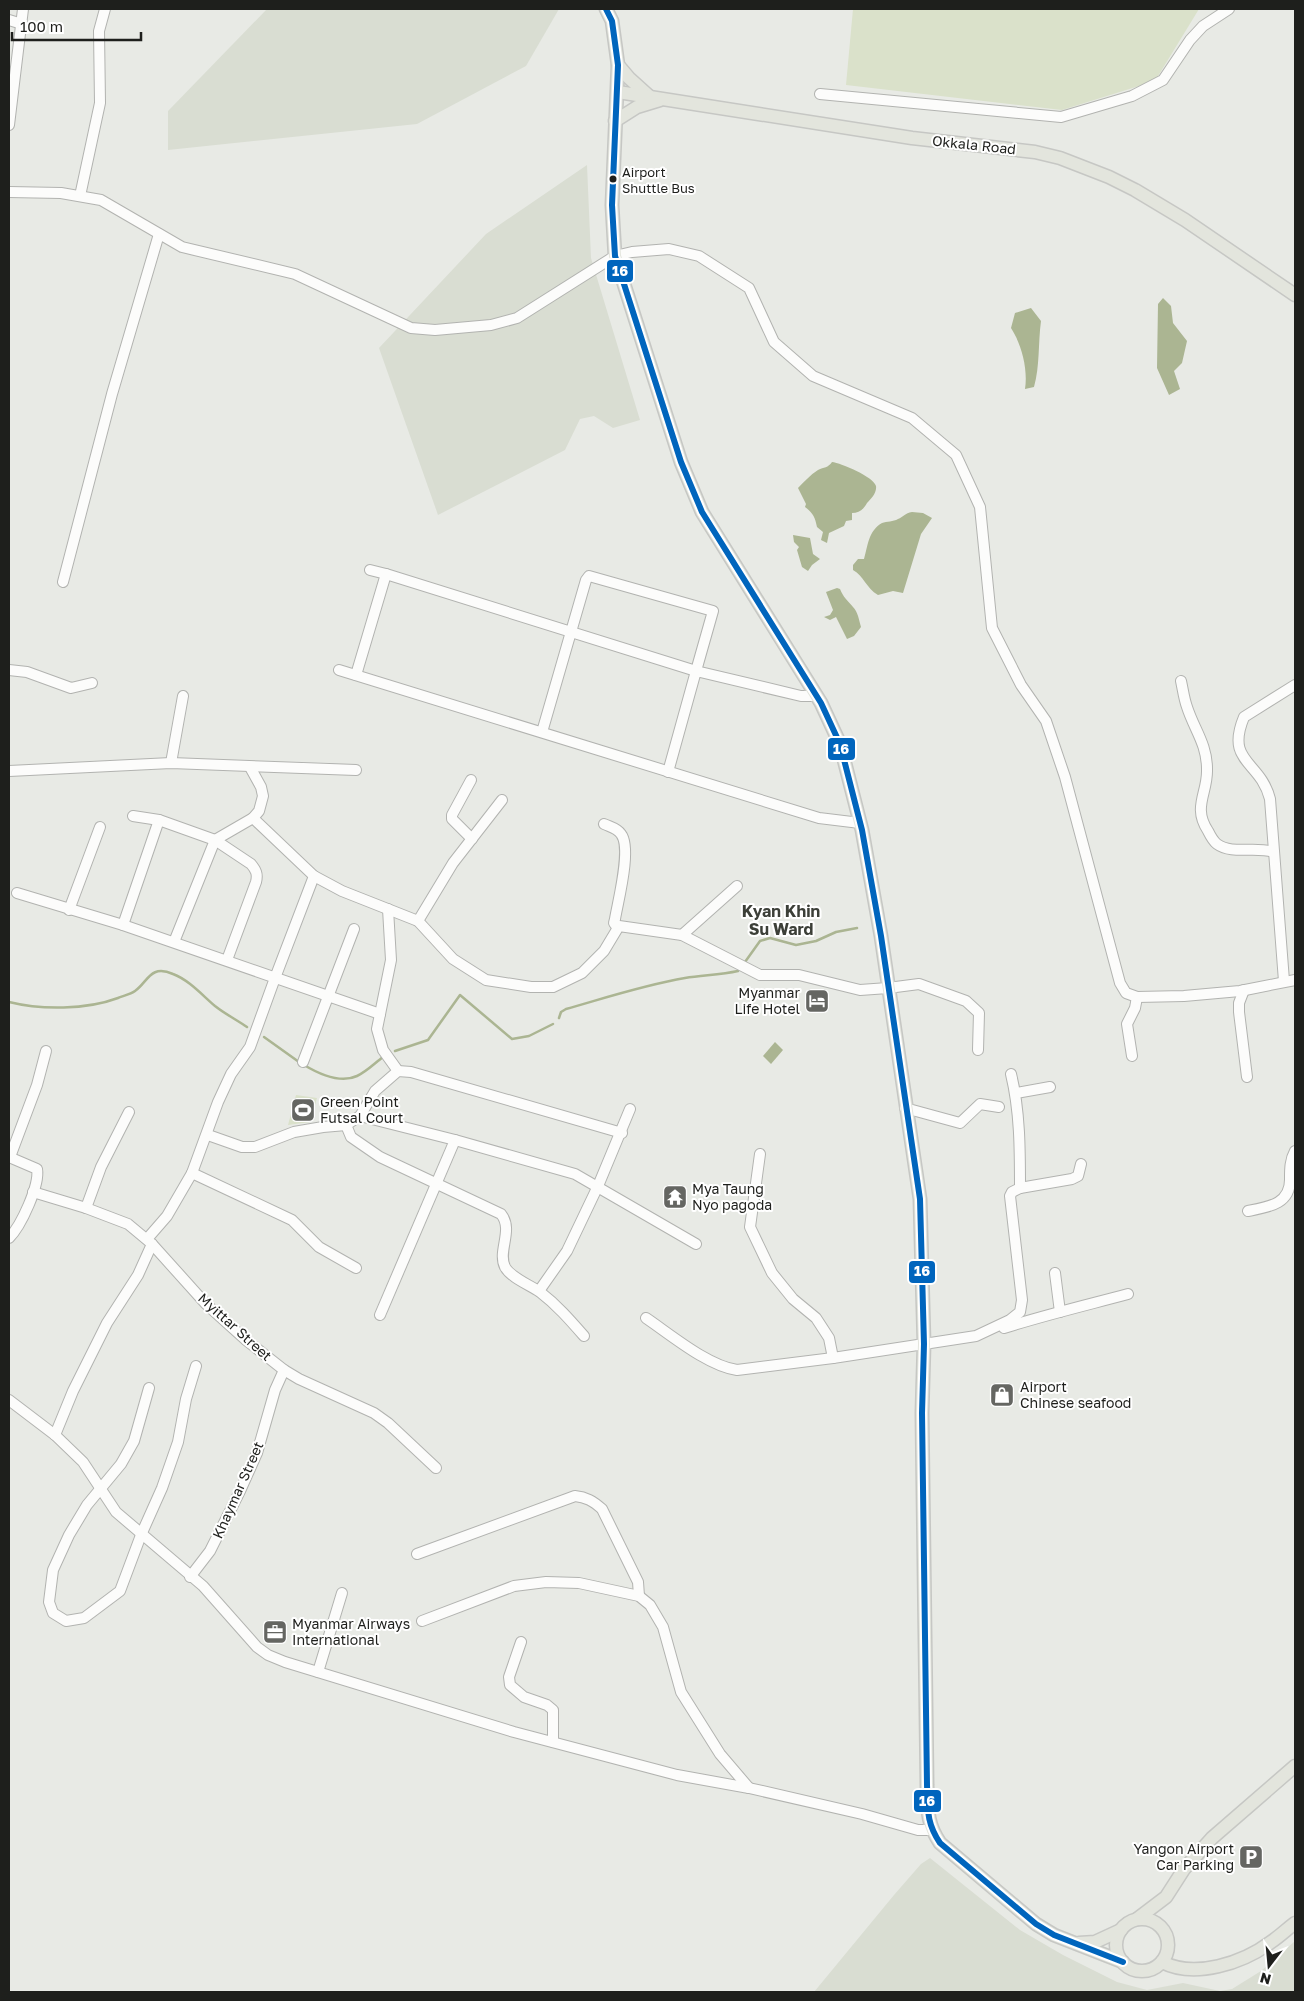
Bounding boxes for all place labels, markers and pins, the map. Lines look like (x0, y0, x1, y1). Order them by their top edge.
place label: Airport Shuttle Bus (622, 164, 695, 196)
marker: Airport Shuttle Bus (608, 174, 618, 184)
place label: Myanmar Life Hotel (734, 984, 801, 1017)
hotel icon: Myanmar Life Hotel (804, 988, 830, 1014)
place label: Green Point Futsal Court (320, 1093, 403, 1126)
sports icon: Green Point Futsal Court (290, 1097, 316, 1123)
place label: Mya Taung Nyo pagoda (692, 1180, 772, 1213)
temple icon: Mya Taung Nyo pagoda (662, 1184, 688, 1210)
place label: Airport Chinese seafood (1020, 1378, 1131, 1411)
shop icon: Airport Chinese seafood (989, 1382, 1015, 1408)
place label: Myanmar Airways International (292, 1615, 410, 1648)
office icon: Myanmar Airways International (262, 1619, 288, 1645)
place label: Yangon Airport Car Parking (1134, 1840, 1234, 1873)
parking icon: Yangon Airport Car Parking (1238, 1844, 1264, 1870)

